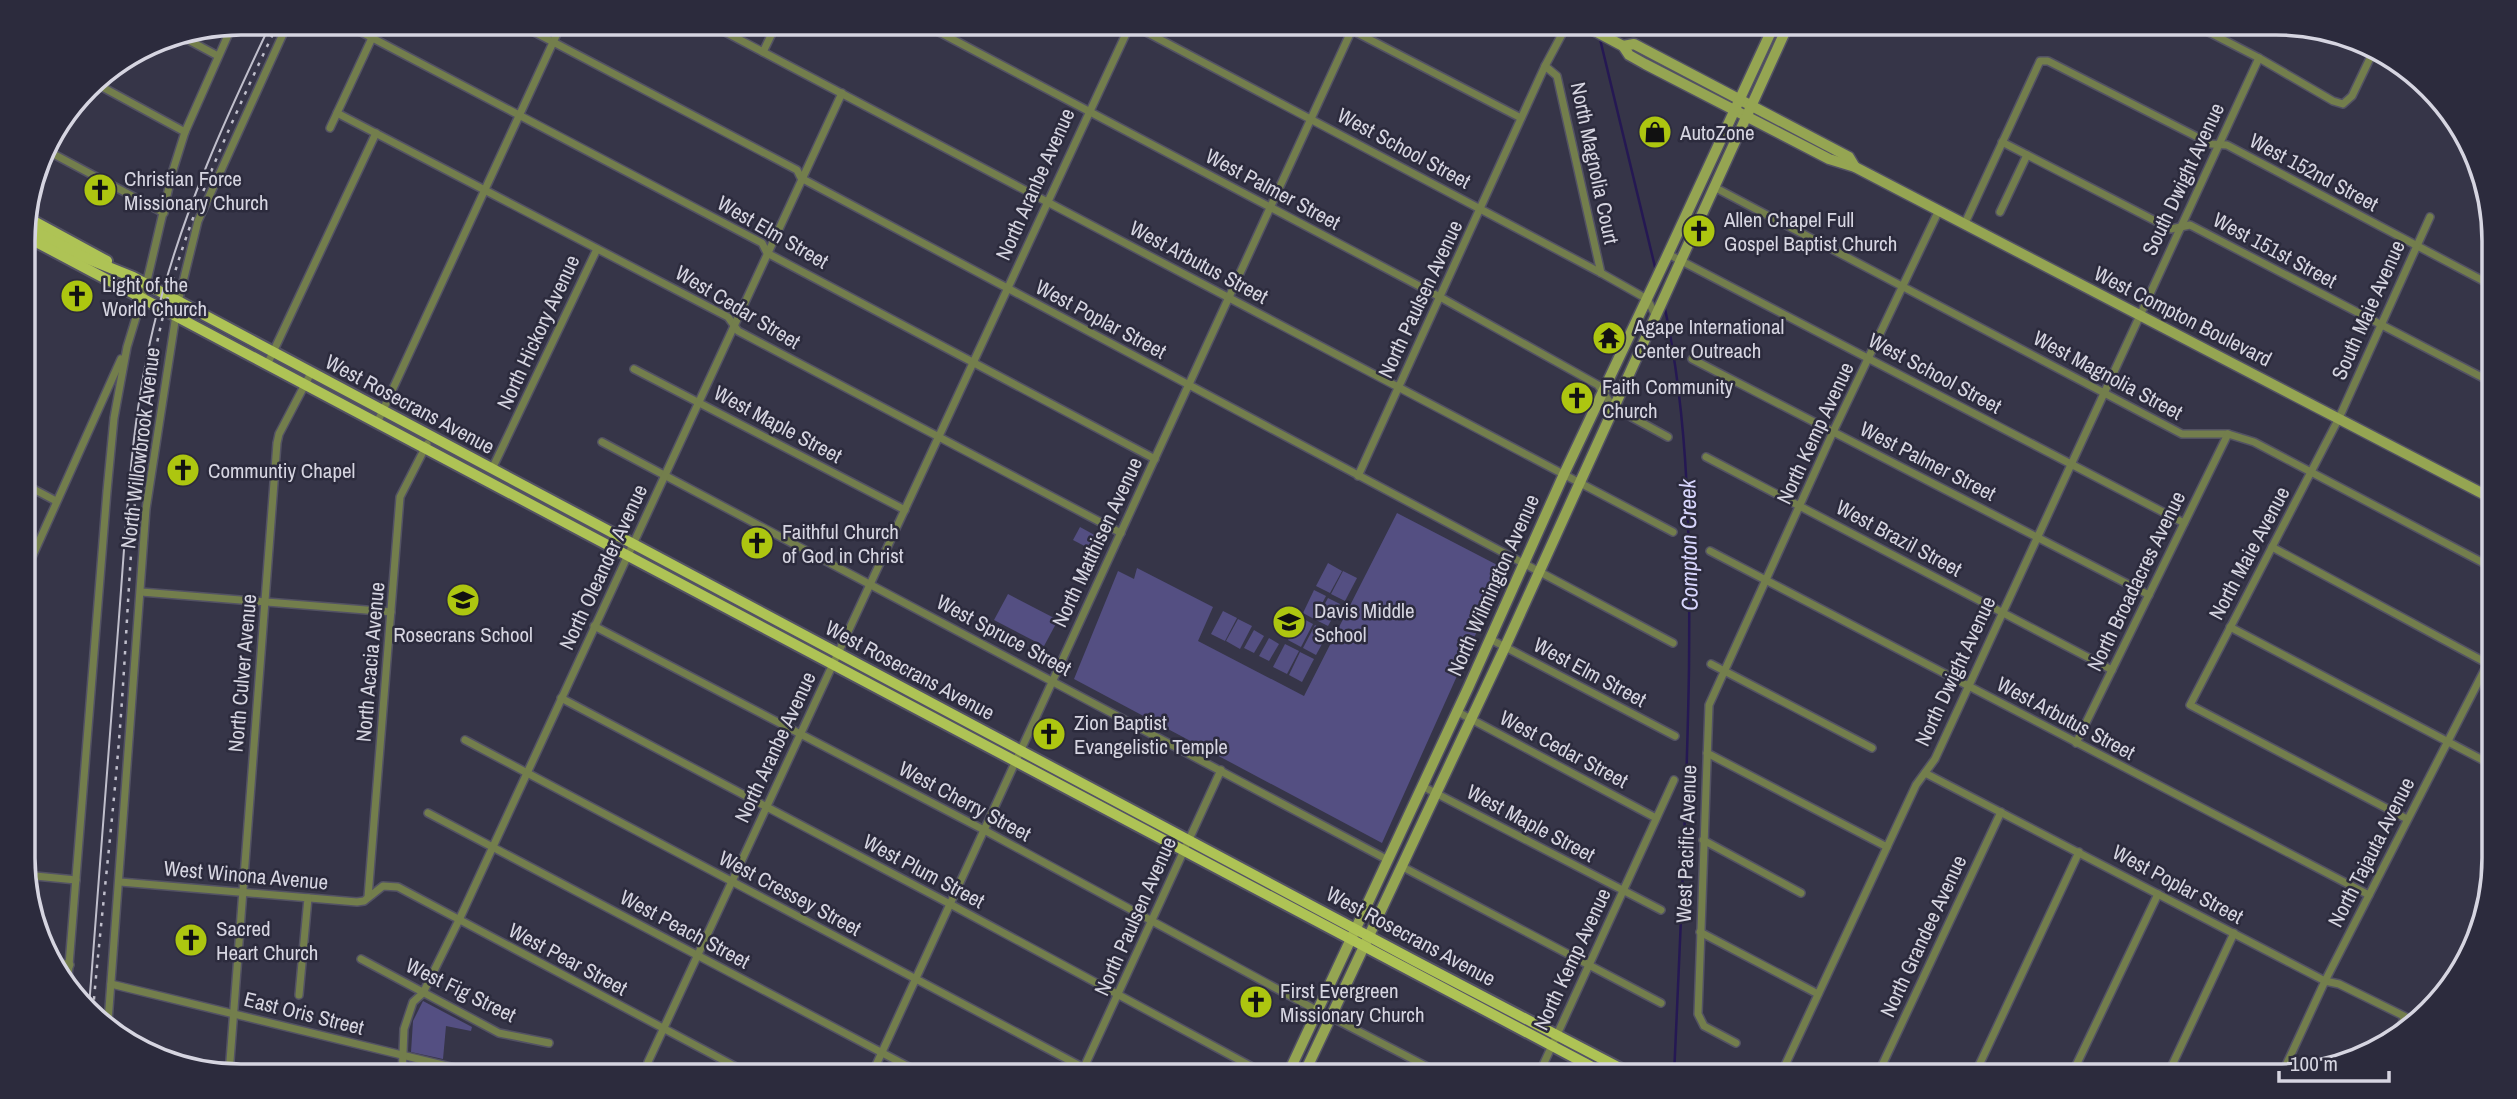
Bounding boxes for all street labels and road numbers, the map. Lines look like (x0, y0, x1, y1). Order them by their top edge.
street label: North Magnolia Court (1564, 79, 1626, 247)
street label: South Dwight Avenue (2135, 98, 2231, 260)
street label: West School Street (1332, 101, 1476, 195)
street label: North Aranbe Avenue (989, 103, 1081, 265)
street label: West 152nd Street (2244, 126, 2384, 218)
street label: West Palmer Street (1200, 141, 1346, 237)
street label: West Elm Street (712, 188, 834, 276)
street label: West 151st Street (2208, 205, 2342, 295)
street label: West Arbutus Street (1125, 213, 1273, 311)
street label: North Paulsen Avenue (1371, 215, 1469, 383)
street label: South Maie Avenue (2324, 236, 2412, 384)
street label: North Hickory Avenue (490, 250, 586, 414)
street label: West Cedar Street (670, 258, 806, 356)
street label: West Compton Boulevard (2089, 259, 2277, 373)
street label: West Poplar Street (1031, 272, 1172, 366)
street label: West Magnolia Street (2028, 323, 2188, 427)
street label: West School Street (1863, 326, 2007, 420)
street label: North Willowbrook Avenue (113, 346, 167, 550)
street label: West Rosecrans Avenue (320, 347, 500, 461)
street label: North Kemp Avenue (1769, 357, 1861, 509)
street label: West Maple Street (709, 378, 847, 470)
street label: West Palmer Street (1855, 414, 2001, 508)
street label: North Matthisen Avenue (1045, 452, 1149, 632)
street label: North Oleander Avenue (552, 479, 654, 655)
street label: North Maie Avenue (2202, 481, 2296, 625)
street label: North Broadacres Avenue (2080, 486, 2192, 676)
street label: North Wilmington Avenue (1440, 490, 1546, 680)
street label: West Brazil Street (1831, 493, 1967, 583)
street label: North Acacia Avenue (349, 581, 391, 743)
street label: West Spruce Street (931, 587, 1077, 683)
street label: North Dwight Avenue (1908, 591, 2002, 751)
street label: North Culver Avenue (221, 593, 263, 753)
street label: West Rosecrans Avenue (820, 613, 1000, 727)
street label: West Elm Street (1528, 630, 1652, 714)
street label: North Aranbe Avenue (727, 667, 823, 827)
street label: West Arbutus Street (1992, 669, 2140, 767)
street label: West Cedar Street (1495, 703, 1633, 795)
street label: West Cherry Street (894, 754, 1036, 848)
street label: West Pacific Avenue (1669, 764, 1703, 924)
street label: North Tajauta Avenue (2321, 772, 2421, 932)
street label: West Maple Street (1462, 777, 1600, 869)
street label: West Plum Street (858, 827, 990, 915)
street label: North Paulsen Avenue (1087, 832, 1183, 1000)
street label: West Poplar Street (2108, 837, 2249, 931)
street label: West Cressey Street (714, 843, 867, 943)
street label: North Grandee Avenue (1873, 850, 1973, 1022)
street label: West Winona Avenue (163, 853, 329, 897)
street label: West Rosecrans Avenue (1321, 879, 1501, 993)
street label: West Peach Street (615, 883, 755, 976)
street label: North Kemp Avenue (1526, 883, 1618, 1035)
street label: West Pear Street (503, 915, 633, 1003)
street label: West Fig Street (401, 951, 521, 1029)
street label: East Oris Street (241, 984, 367, 1042)

